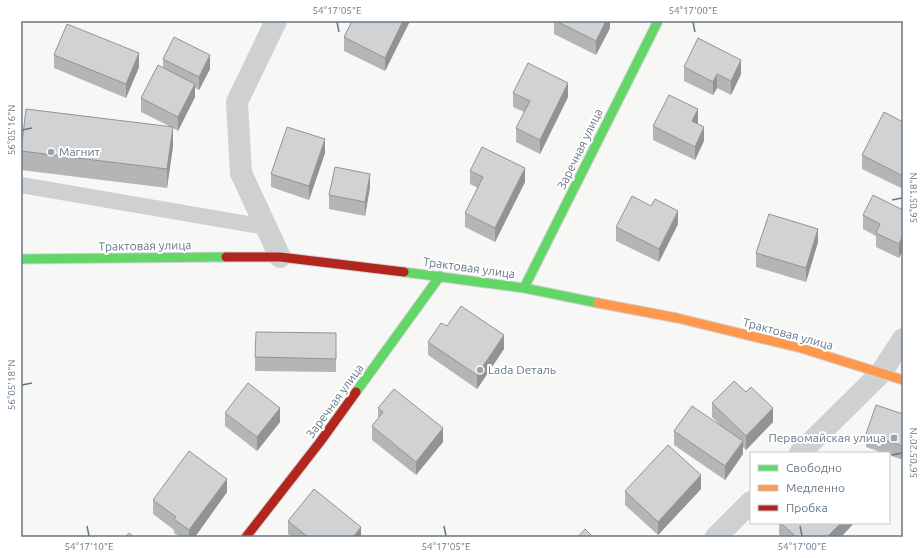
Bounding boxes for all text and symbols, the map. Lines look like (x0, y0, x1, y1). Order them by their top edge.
text: 54°17'05"E (312, 5, 362, 16)
text: 54°17'00"E (668, 5, 718, 16)
text: 56°05'16"N (6, 105, 17, 155)
street label: Заречная улица (554, 106, 605, 191)
place label: Магнит (59, 145, 101, 158)
marker: Магнит (46, 147, 56, 157)
text: 56°05'18"N (908, 173, 919, 223)
street label: Трактовая улица (98, 238, 192, 253)
street label: Трактовая улица (422, 255, 516, 280)
street label: Трактовая улица (742, 315, 835, 352)
text: 56°05'18"N (6, 360, 17, 410)
street label: Заречная улица (303, 361, 366, 440)
place label: Lada Dеталь (488, 363, 556, 376)
marker: Lada Dеталь (475, 365, 485, 375)
text: 56°05'20"N (908, 428, 919, 478)
place label: Первомайская улица (768, 431, 886, 444)
marker: Первомайская улица (889, 433, 899, 443)
legend (750, 452, 890, 524)
text: Свободно (786, 461, 842, 474)
text: Медленно (786, 481, 845, 494)
text: Пробка (786, 501, 828, 514)
text: 54°17'10"E (64, 541, 114, 552)
text: 54°17'05"E (421, 541, 471, 552)
text: 54°17'00"E (777, 541, 827, 552)

